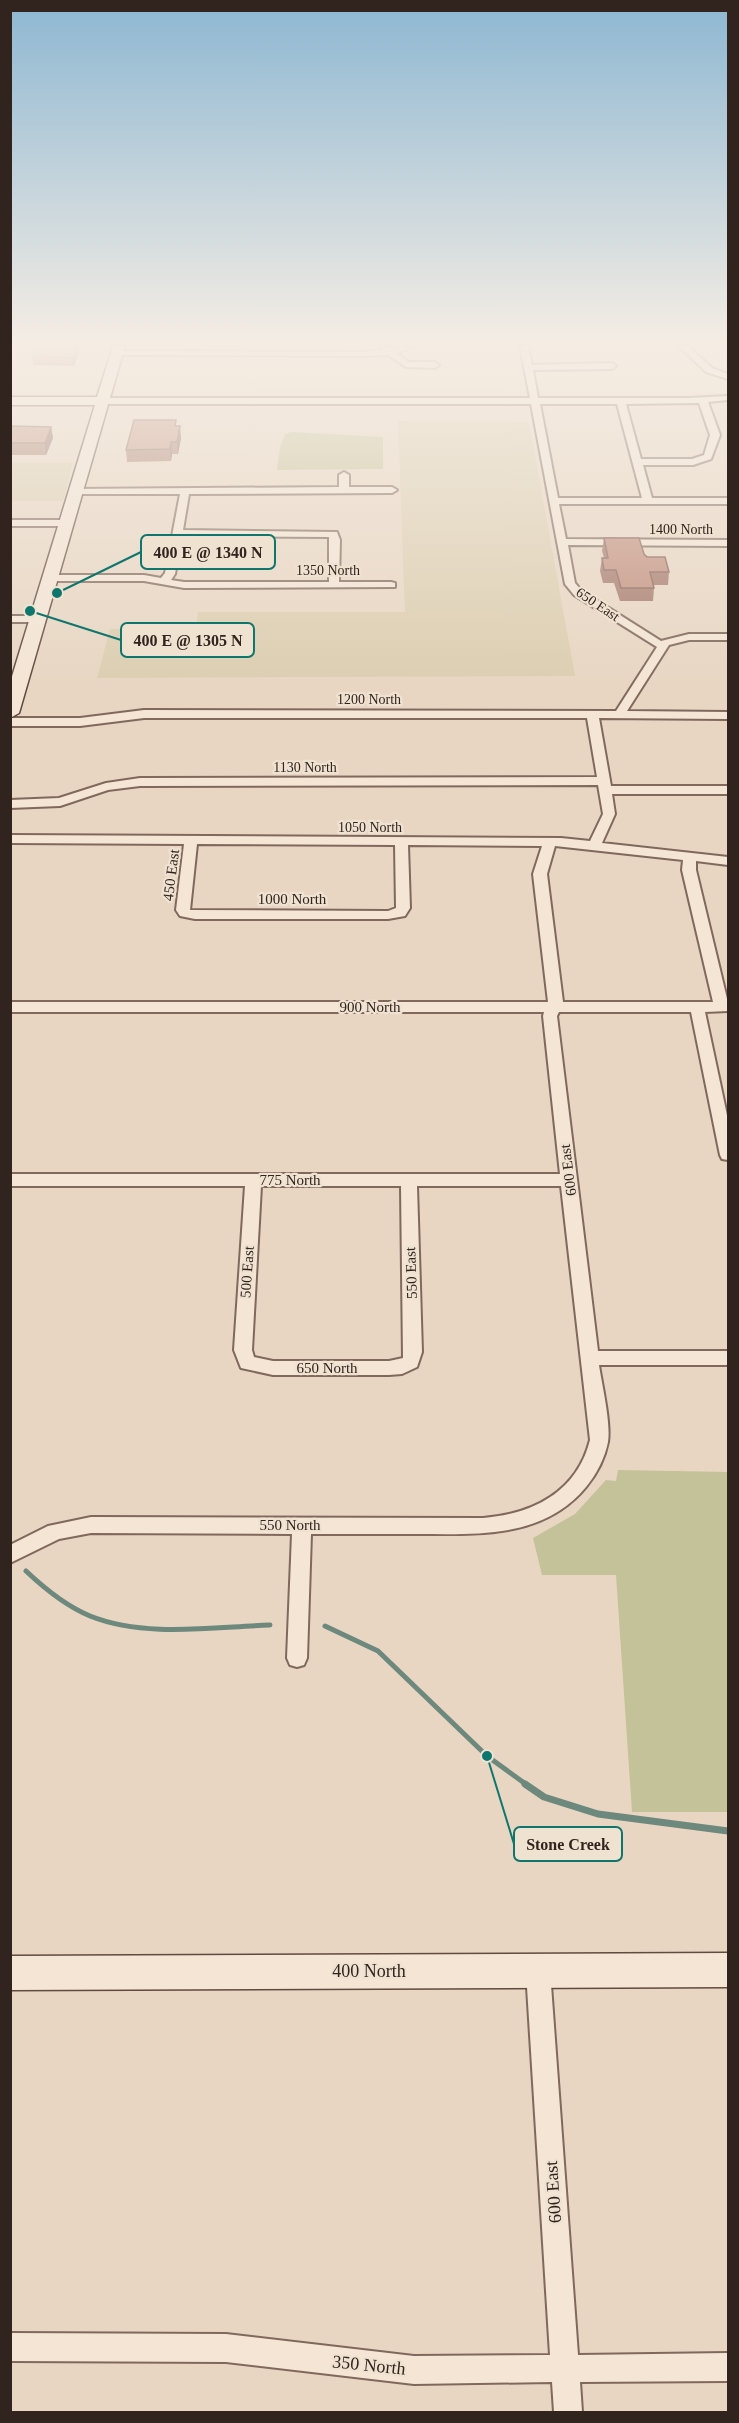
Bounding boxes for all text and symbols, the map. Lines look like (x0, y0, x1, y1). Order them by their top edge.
street label: 1400 North (649, 522, 713, 537)
callout: 400 E @ 1340 N (141, 535, 275, 569)
text: 400 E @ 1340 N (153, 544, 263, 562)
street label: 1350 North (296, 563, 360, 578)
street label: 650 East (573, 585, 622, 624)
callout: 400 E @ 1305 N (121, 623, 254, 657)
text: 400 E @ 1305 N (133, 632, 243, 650)
street label: 1200 North (337, 692, 401, 707)
street label: 1130 North (273, 760, 337, 775)
street label: 1050 North (338, 820, 402, 835)
street label: 450 East (160, 847, 182, 902)
street label: 1000 North (258, 891, 327, 907)
street label: 900 North (339, 999, 401, 1015)
street label: 600 East (557, 1142, 579, 1197)
street label: 775 North (259, 1172, 321, 1188)
street label: 500 East (237, 1245, 257, 1299)
street label: 550 East (402, 1246, 420, 1299)
street label: 650 North (296, 1360, 358, 1376)
street label: 550 North (259, 1517, 321, 1533)
callout: Stone Creek (514, 1827, 622, 1861)
text: Stone Creek (526, 1836, 610, 1853)
street label: 400 North (332, 1961, 406, 1981)
street label: 600 East (541, 2160, 565, 2224)
street label: 350 North (331, 2351, 407, 2379)

